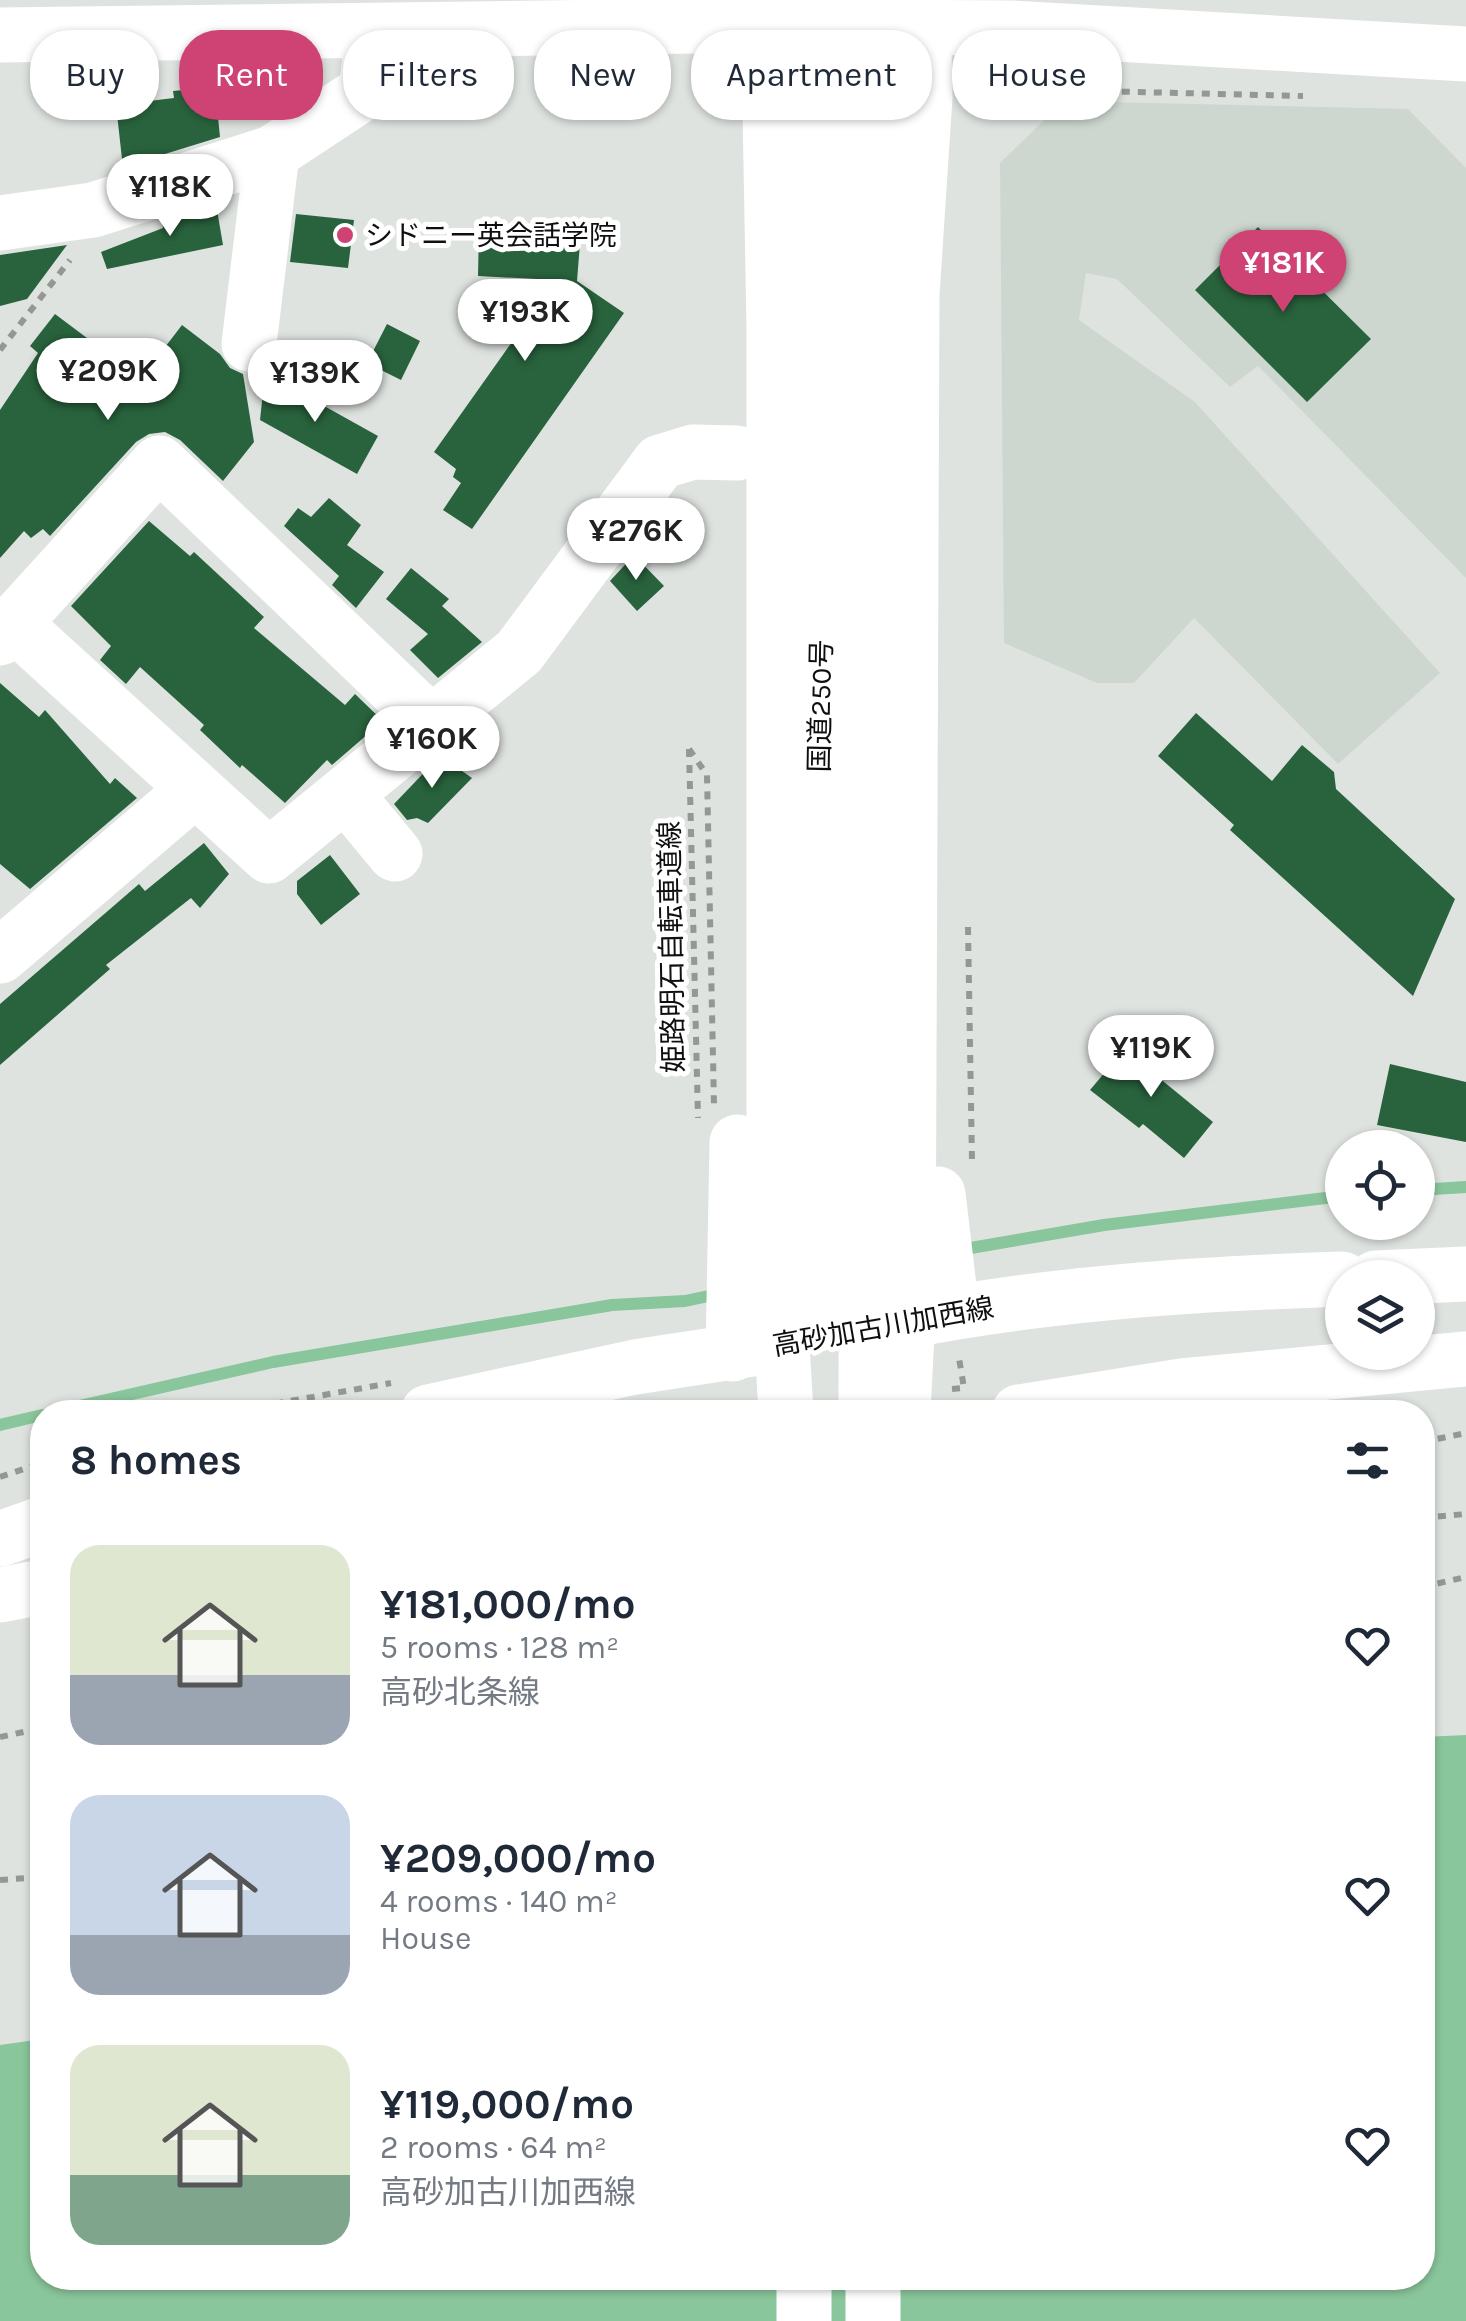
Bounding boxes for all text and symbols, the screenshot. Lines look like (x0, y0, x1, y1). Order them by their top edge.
chip: Buy (30, 30, 159, 120)
chip: Rent (179, 30, 323, 120)
chip: Filters (343, 30, 514, 120)
chip: New (534, 30, 671, 120)
chip: Apartment (691, 30, 932, 120)
chip: House (952, 30, 1122, 120)
pin: ¥118K (100, 154, 240, 239)
text: ¥118K (128, 168, 212, 205)
place label: シドニー英会話学院 (365, 219, 617, 252)
marker: シドニー英会話学院 (334, 224, 356, 246)
pin: ¥181K (1213, 230, 1353, 315)
text: ¥181K (1241, 244, 1325, 281)
pin: ¥193K (455, 279, 595, 364)
text: ¥193K (480, 293, 570, 330)
pin: ¥209K (38, 338, 178, 423)
pin: ¥139K (245, 340, 385, 425)
text: ¥209K (59, 352, 157, 389)
text: ¥139K (270, 354, 360, 391)
pin: ¥276K (566, 498, 706, 583)
text: ¥276K (589, 512, 683, 549)
street label: 国道250号 (803, 639, 838, 773)
pin: ¥160K (362, 706, 502, 791)
text: ¥160K (387, 720, 477, 757)
street label: 姫路明石自転車道線 (653, 821, 690, 1073)
pin: ¥119K (1081, 1015, 1221, 1100)
text: ¥119K (1110, 1029, 1192, 1066)
map controls (1325, 1130, 1435, 1370)
button: locate (1325, 1130, 1435, 1240)
button: layers (1325, 1260, 1435, 1370)
street label: 高砂加古川加西線 (770, 1291, 996, 1362)
icon: filters (1340, 1433, 1395, 1488)
text: 8 homes (70, 1435, 242, 1485)
text: ¥181,000/mo (380, 1579, 636, 1629)
icon: home (150, 1585, 270, 1705)
icon: heart (1340, 1618, 1395, 1673)
text: 5 rooms · 128 m² (380, 1629, 619, 1666)
text: 高砂北条線 (380, 1674, 540, 1711)
text: ¥209,000/mo (380, 1833, 656, 1883)
icon: home (150, 1835, 270, 1955)
icon: heart (1340, 1868, 1395, 1923)
text: 4 rooms · 140 m² (380, 1883, 618, 1920)
text: House (380, 1920, 472, 1957)
text: ¥119,000/mo (380, 2079, 634, 2129)
icon: home (150, 2085, 270, 2205)
icon: heart (1340, 2118, 1395, 2173)
text: 2 rooms · 64 m² (380, 2129, 607, 2166)
text: 高砂加古川加西線 (380, 2174, 636, 2211)

